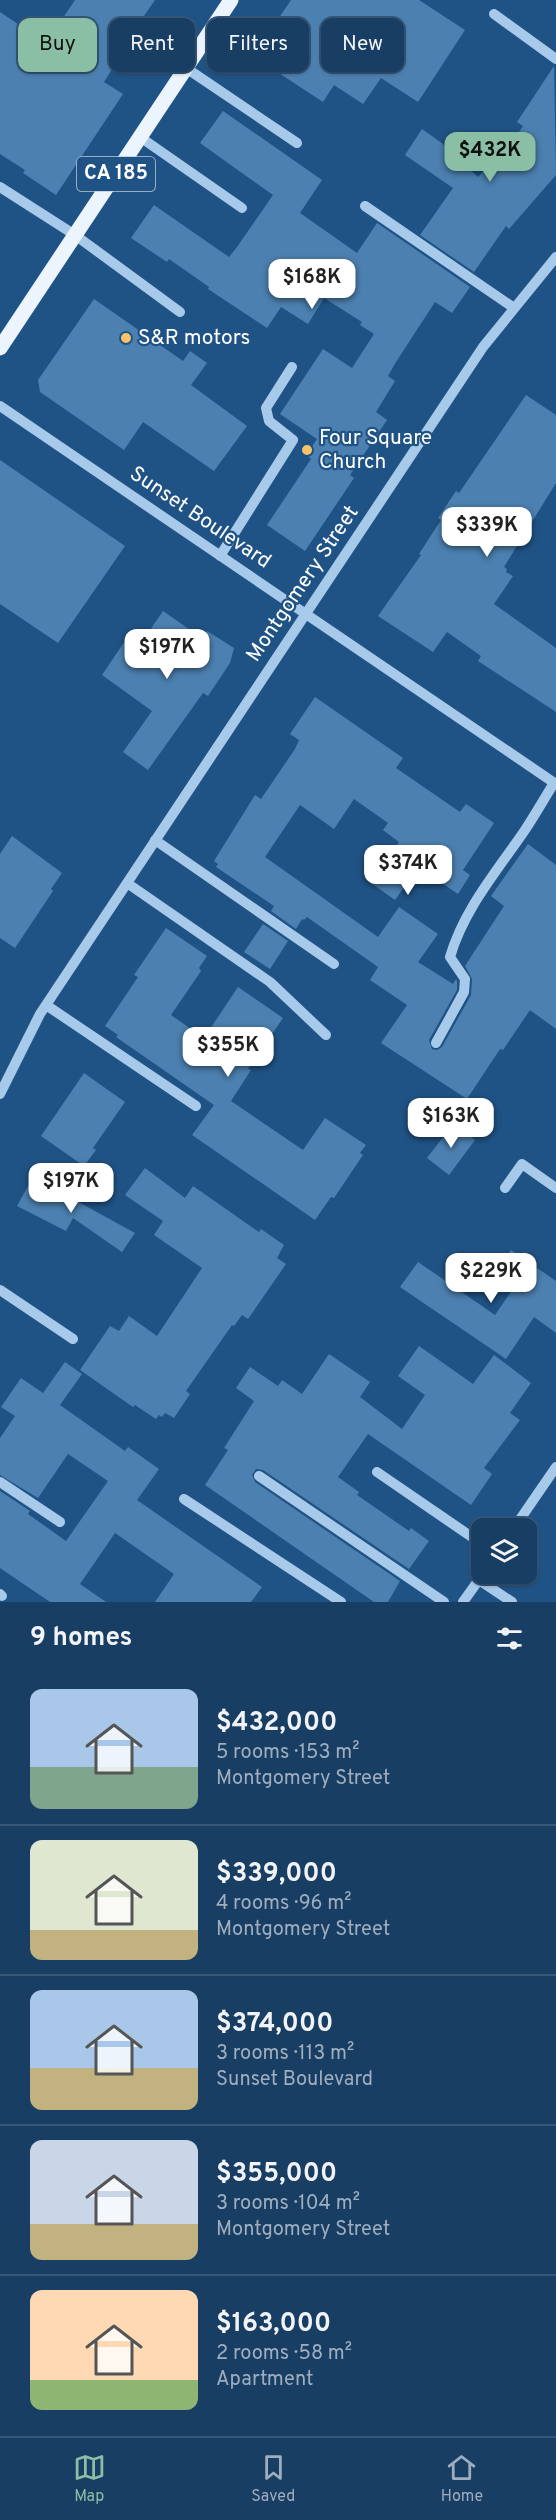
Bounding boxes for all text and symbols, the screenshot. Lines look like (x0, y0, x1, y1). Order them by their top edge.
chip: Buy (18, 18, 97, 72)
chip: Rent (109, 18, 195, 72)
chip: Filters (207, 18, 309, 72)
chip: New (321, 18, 404, 72)
pin: $432K (448, 132, 532, 183)
text: $432K (459, 138, 521, 164)
road number: CA 185 (77, 157, 155, 191)
pin: $168K (270, 259, 354, 310)
text: $168K (282, 265, 342, 291)
place label: S&R motors (138, 325, 250, 352)
marker: S&R motors (119, 331, 133, 345)
place label: Four Square Church (319, 425, 432, 476)
marker: Four Square Church (300, 443, 314, 457)
street label: Sunset Boulevard (124, 461, 276, 575)
street label: Montgomery Street (241, 501, 365, 667)
pin: $339K (445, 507, 529, 558)
text: $339K (456, 513, 518, 539)
pin: $197K (125, 629, 209, 680)
text: $197K (139, 635, 195, 661)
pin: $374K (366, 845, 450, 896)
text: $374K (378, 851, 438, 877)
pin: $355K (186, 1027, 270, 1078)
text: $355K (197, 1033, 259, 1059)
pin: $163K (409, 1098, 493, 1149)
text: $163K (422, 1104, 480, 1130)
pin: $197K (29, 1163, 113, 1214)
text: $197K (43, 1169, 99, 1195)
pin: $229K (449, 1253, 533, 1304)
text: $229K (460, 1259, 522, 1285)
map controls (471, 1518, 537, 1584)
button: layers (471, 1518, 537, 1584)
text: 9 homes (30, 1622, 132, 1655)
icon: filters (493, 1622, 526, 1655)
text: $432,000 (216, 1707, 337, 1740)
icon: home (78, 1713, 150, 1785)
text: 5 rooms · 153 m² (216, 1740, 359, 1766)
text: Montgomery Street (216, 1766, 390, 1792)
text: $339,000 (216, 1858, 337, 1891)
icon: home (78, 1864, 150, 1936)
text: 4 rooms · 96 m² (216, 1891, 351, 1917)
text: Montgomery Street (216, 1917, 390, 1943)
text: $374,000 (216, 2008, 333, 2041)
icon: home (78, 2014, 150, 2086)
text: 3 rooms · 113 m² (216, 2041, 354, 2067)
text: Sunset Boulevard (216, 2067, 373, 2093)
text: $355,000 (216, 2158, 337, 2191)
icon: home (78, 2164, 150, 2236)
text: 3 rooms · 104 m² (216, 2191, 360, 2217)
text: Montgomery Street (216, 2217, 390, 2243)
text: $163,000 (216, 2308, 331, 2341)
icon: home (78, 2314, 150, 2386)
text: 2 rooms · 58 m² (216, 2341, 352, 2367)
text: Apartment (216, 2367, 314, 2393)
tab: Map (73, 2451, 106, 2507)
tab: Saved (251, 2451, 295, 2507)
tab: Home (441, 2451, 483, 2507)

